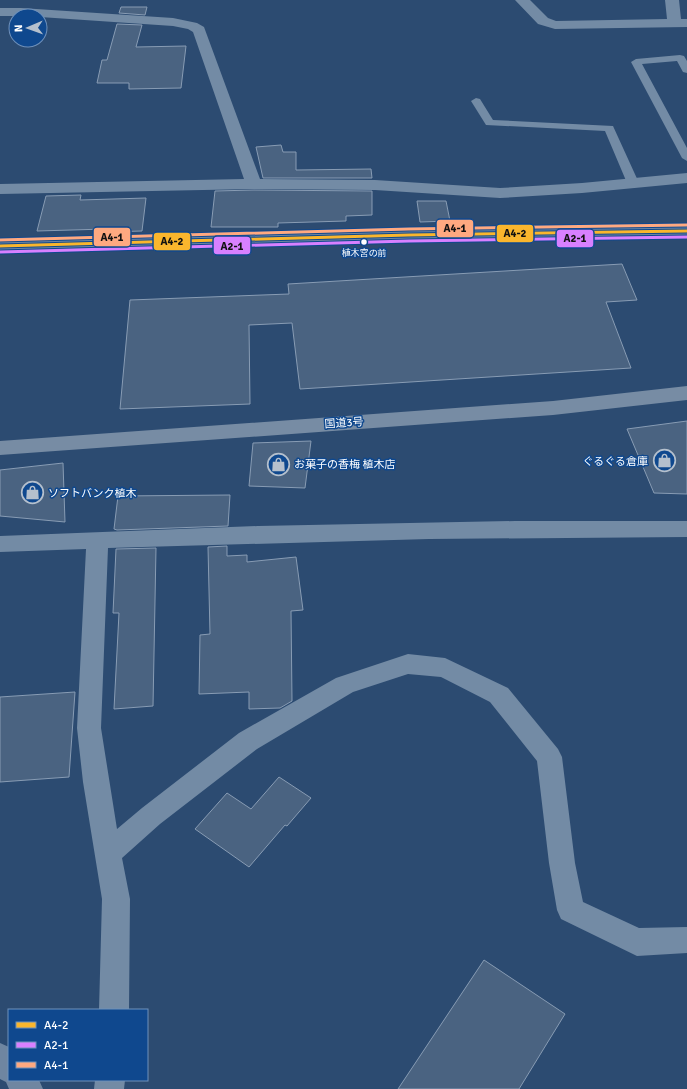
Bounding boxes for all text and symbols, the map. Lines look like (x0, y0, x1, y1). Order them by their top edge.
north arrow (8, 8, 48, 48)
text: N (12, 24, 25, 32)
line badge: A4-1 (436, 219, 474, 238)
text: A4-1 (443, 222, 467, 235)
line badge: A4-2 (496, 224, 534, 243)
line badge: A4-1 (93, 227, 131, 247)
text: A4-2 (503, 227, 527, 240)
line badge: A2-1 (556, 229, 594, 248)
text: A4-1 (100, 231, 124, 244)
line badge: A4-2 (153, 232, 191, 251)
text: A2-1 (563, 232, 587, 245)
text: A4-2 (160, 235, 184, 248)
line badge: A2-1 (213, 236, 251, 255)
marker: 植木宮の前 (359, 237, 369, 247)
text: A2-1 (220, 240, 244, 253)
place label: 植木宮の前 (341, 247, 387, 259)
street label: 国道3号 (324, 415, 364, 431)
shop icon: ぐるぐる倉庫 (651, 448, 677, 474)
shop icon: お菓子の香梅 植木店 (266, 451, 292, 477)
place label: ぐるぐる倉庫 (582, 455, 648, 468)
place label: お菓子の香梅 植木店 (294, 458, 395, 471)
shop icon: ソフトバンク植木 (19, 480, 45, 506)
place label: ソフトバンク植木 (48, 487, 137, 500)
legend (8, 1009, 148, 1081)
text: A4-2 (44, 1018, 69, 1033)
text: A2-1 (44, 1038, 69, 1053)
text: A4-1 (44, 1058, 69, 1073)

